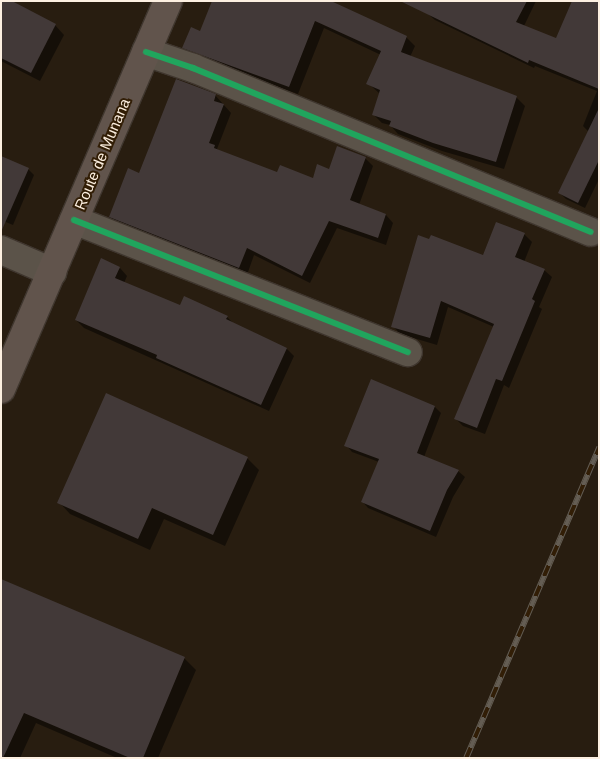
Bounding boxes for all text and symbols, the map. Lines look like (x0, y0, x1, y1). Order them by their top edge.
street label: Route de Munana (70, 96, 134, 212)

